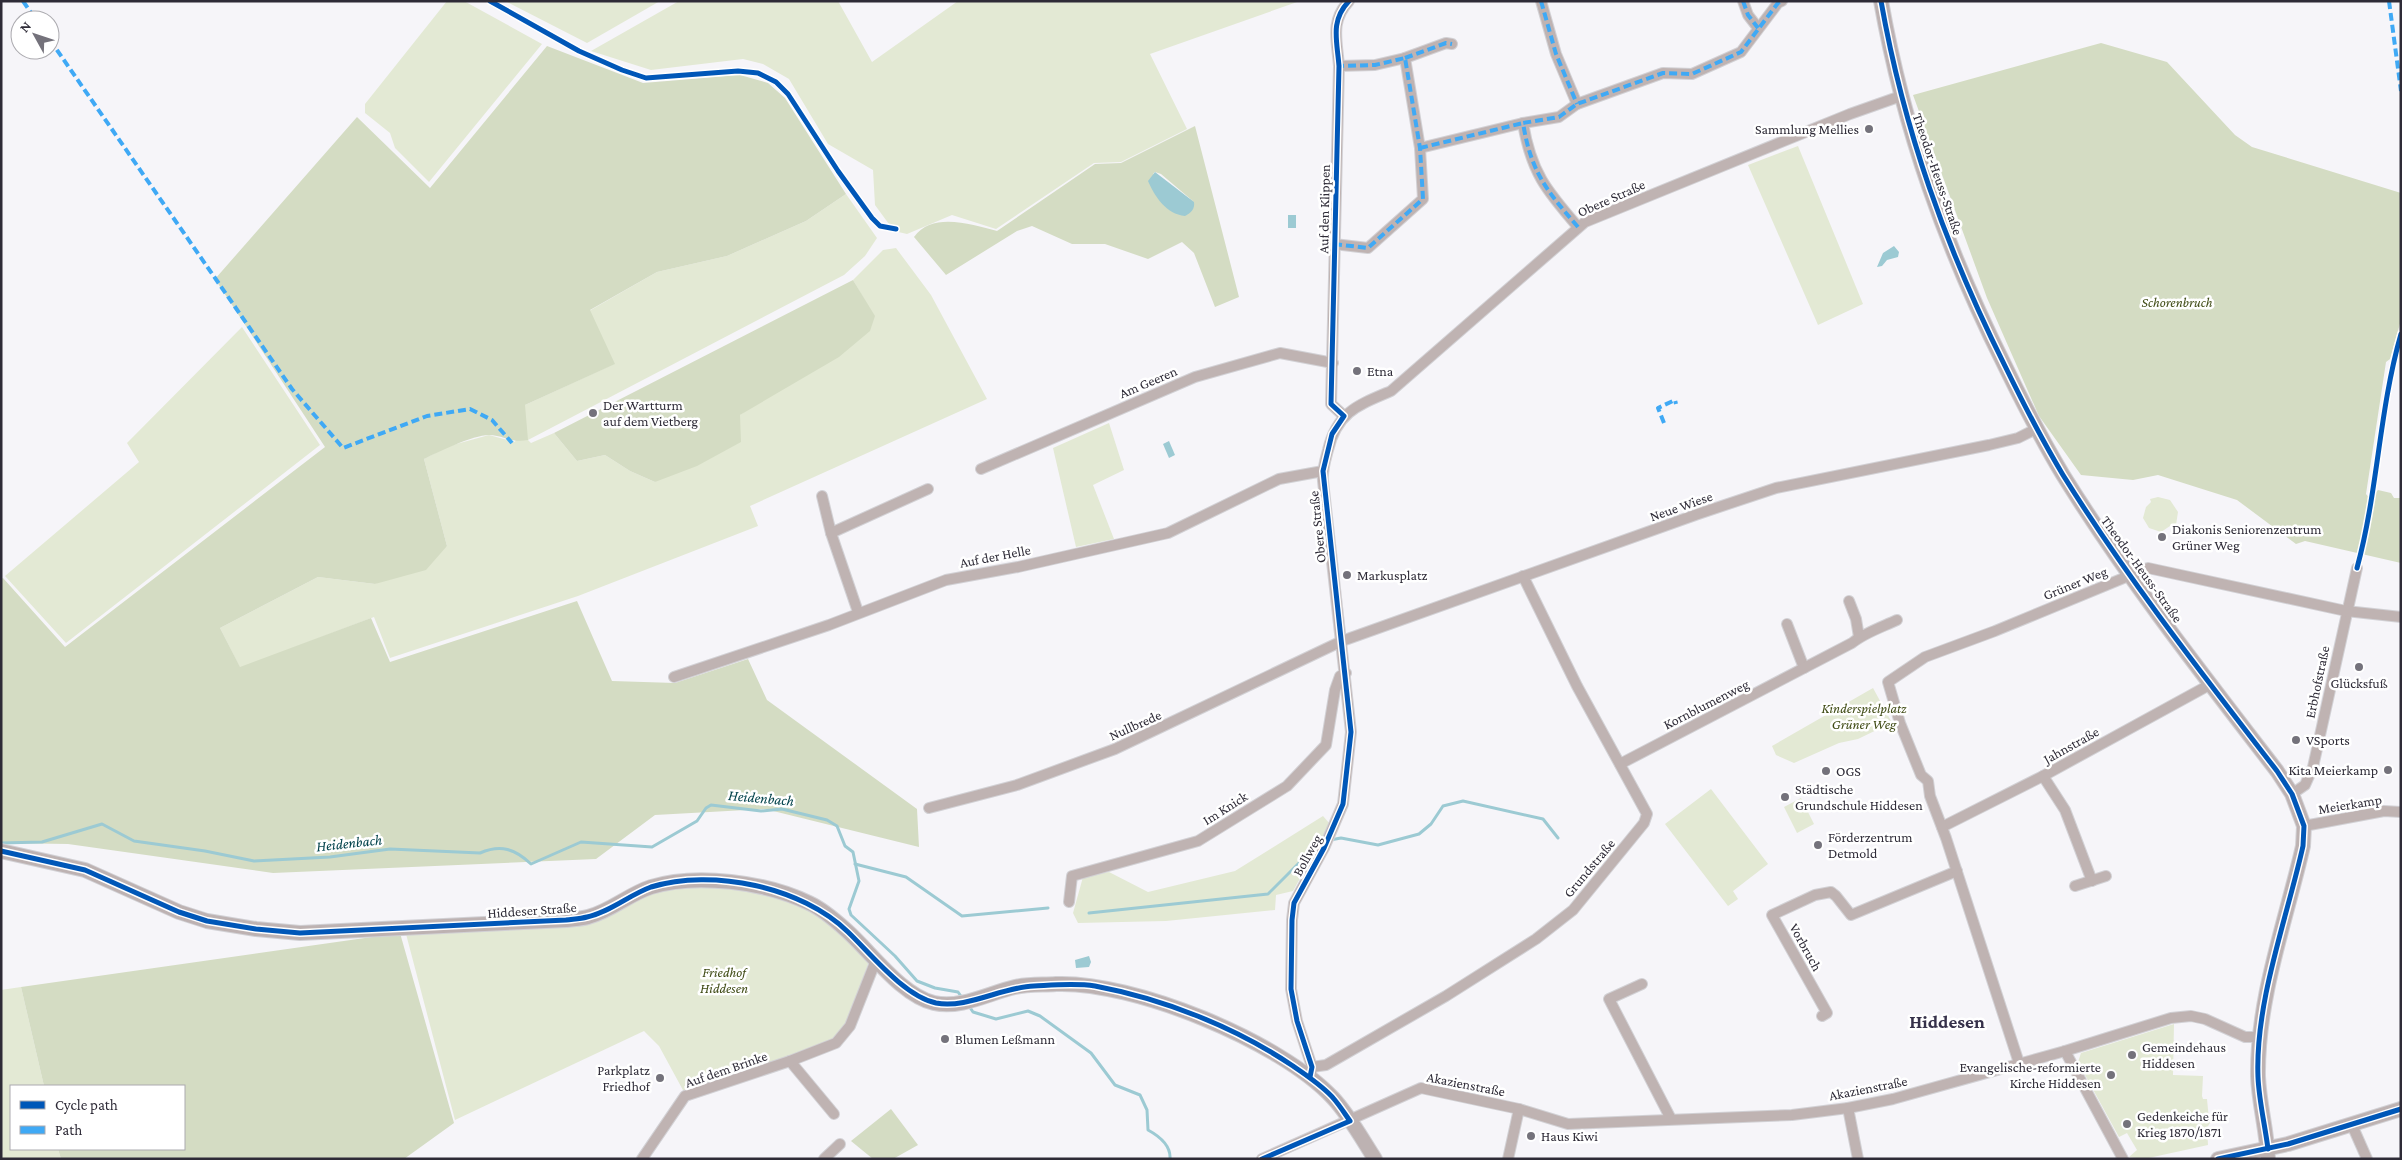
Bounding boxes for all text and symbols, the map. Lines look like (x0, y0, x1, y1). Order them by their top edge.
north arrow (10, 10, 60, 60)
text: N (16, 17, 35, 35)
street label: Theodor-Heuss-Straße (1910, 111, 1966, 237)
place label: Sammlung Mellies (1755, 121, 1859, 137)
marker: Sammlung Mellies (1863, 123, 1875, 135)
street label: Auf den Klippen (1315, 164, 1333, 254)
street label: Obere Straße (1575, 176, 1647, 220)
park label: Schorenbruch (2142, 294, 2213, 310)
street label: Am Geeren (1117, 362, 1180, 401)
place label: Etna (1367, 363, 1394, 379)
marker: Etna (1351, 365, 1363, 377)
place label: Der Wartturm auf dem Vietberg (603, 397, 698, 429)
marker: Der Wartturm auf dem Vietberg (587, 407, 599, 419)
street label: Neue Wiese (1647, 488, 1715, 524)
street label: Obere Straße (1305, 490, 1329, 564)
street label: Theodor-Heuss-Straße (2098, 513, 2186, 625)
place label: Diakonis Seniorenzentrum Grüner Weg (2172, 521, 2321, 553)
marker: Diakonis Seniorenzentrum Grüner Weg (2156, 531, 2168, 543)
street label: Auf der Helle (958, 541, 1032, 571)
street label: Grüner Weg (2041, 563, 2110, 603)
place label: Markusplatz (1357, 567, 1428, 583)
marker: Markusplatz (1341, 569, 1353, 581)
street label: Erbhofstraße (2302, 644, 2332, 720)
marker: Glücksfuß (2353, 661, 2365, 673)
place label: Glücksfuß (2330, 675, 2388, 691)
street label: Kornblumenweg (1661, 676, 1752, 732)
park label: Kinderspielplatz Grüner Weg (1822, 700, 1907, 732)
street label: Nullbrede (1106, 706, 1164, 744)
street label: Jahnstraße (2039, 723, 2102, 768)
place label: VSports (2306, 732, 2350, 748)
marker: VSports (2290, 734, 2302, 746)
place label: Kita Meierkamp (2288, 762, 2378, 778)
place label: OGS (1836, 763, 1861, 779)
marker: Kita Meierkamp (2382, 764, 2394, 776)
marker: OGS (1820, 765, 1832, 777)
place label: Städtische Grundschule Hiddesen (1795, 781, 1923, 813)
water label: Heidenbach (727, 787, 795, 809)
street label: Im Knick (1200, 788, 1251, 828)
marker: Städtische Grundschule Hiddesen (1779, 791, 1791, 803)
street label: Meierkamp (2317, 791, 2383, 817)
place label: Förderzentrum Detmold (1828, 829, 1913, 861)
street label: Bollweg (1289, 831, 1325, 879)
water label: Heidenbach (315, 832, 383, 854)
street label: Grundstraße (1560, 836, 1618, 900)
marker: Förderzentrum Detmold (1812, 839, 1824, 851)
street label: Hiddeser Straße (487, 899, 577, 921)
street label: Vorbruch (1786, 920, 1826, 974)
park label: Friedhof Hiddesen (700, 964, 748, 996)
district label: Hiddesen (1909, 1011, 1985, 1032)
place label: Blumen Leßmann (955, 1031, 1055, 1047)
marker: Blumen Leßmann (939, 1033, 951, 1045)
place label: Gemeindehaus Hiddesen (2142, 1039, 2226, 1071)
street label: Auf dem Brinke (683, 1047, 769, 1091)
marker: Gemeindehaus Hiddesen (2126, 1049, 2138, 1061)
place label: Evangelische-reformierte Kirche Hiddesen (1959, 1059, 2101, 1091)
place label: Parkplatz Friedhof (597, 1062, 651, 1094)
street label: Akazienstraße (1425, 1069, 1507, 1099)
marker: Evangelische-reformierte Kirche Hiddesen (2105, 1069, 2117, 1081)
marker: Parkplatz Friedhof (654, 1072, 666, 1084)
street label: Akazienstraße (1827, 1073, 1909, 1103)
legend (10, 1085, 185, 1150)
text: Cycle path (55, 1097, 118, 1114)
place label: Gedenkeiche für Krieg 1870/1871 (2137, 1108, 2228, 1140)
marker: Gedenkeiche für Krieg 1870/1871 (2121, 1118, 2133, 1130)
text: Path (55, 1122, 82, 1138)
place label: Haus Kiwi (1541, 1128, 1598, 1144)
marker: Haus Kiwi (1525, 1130, 1537, 1142)

